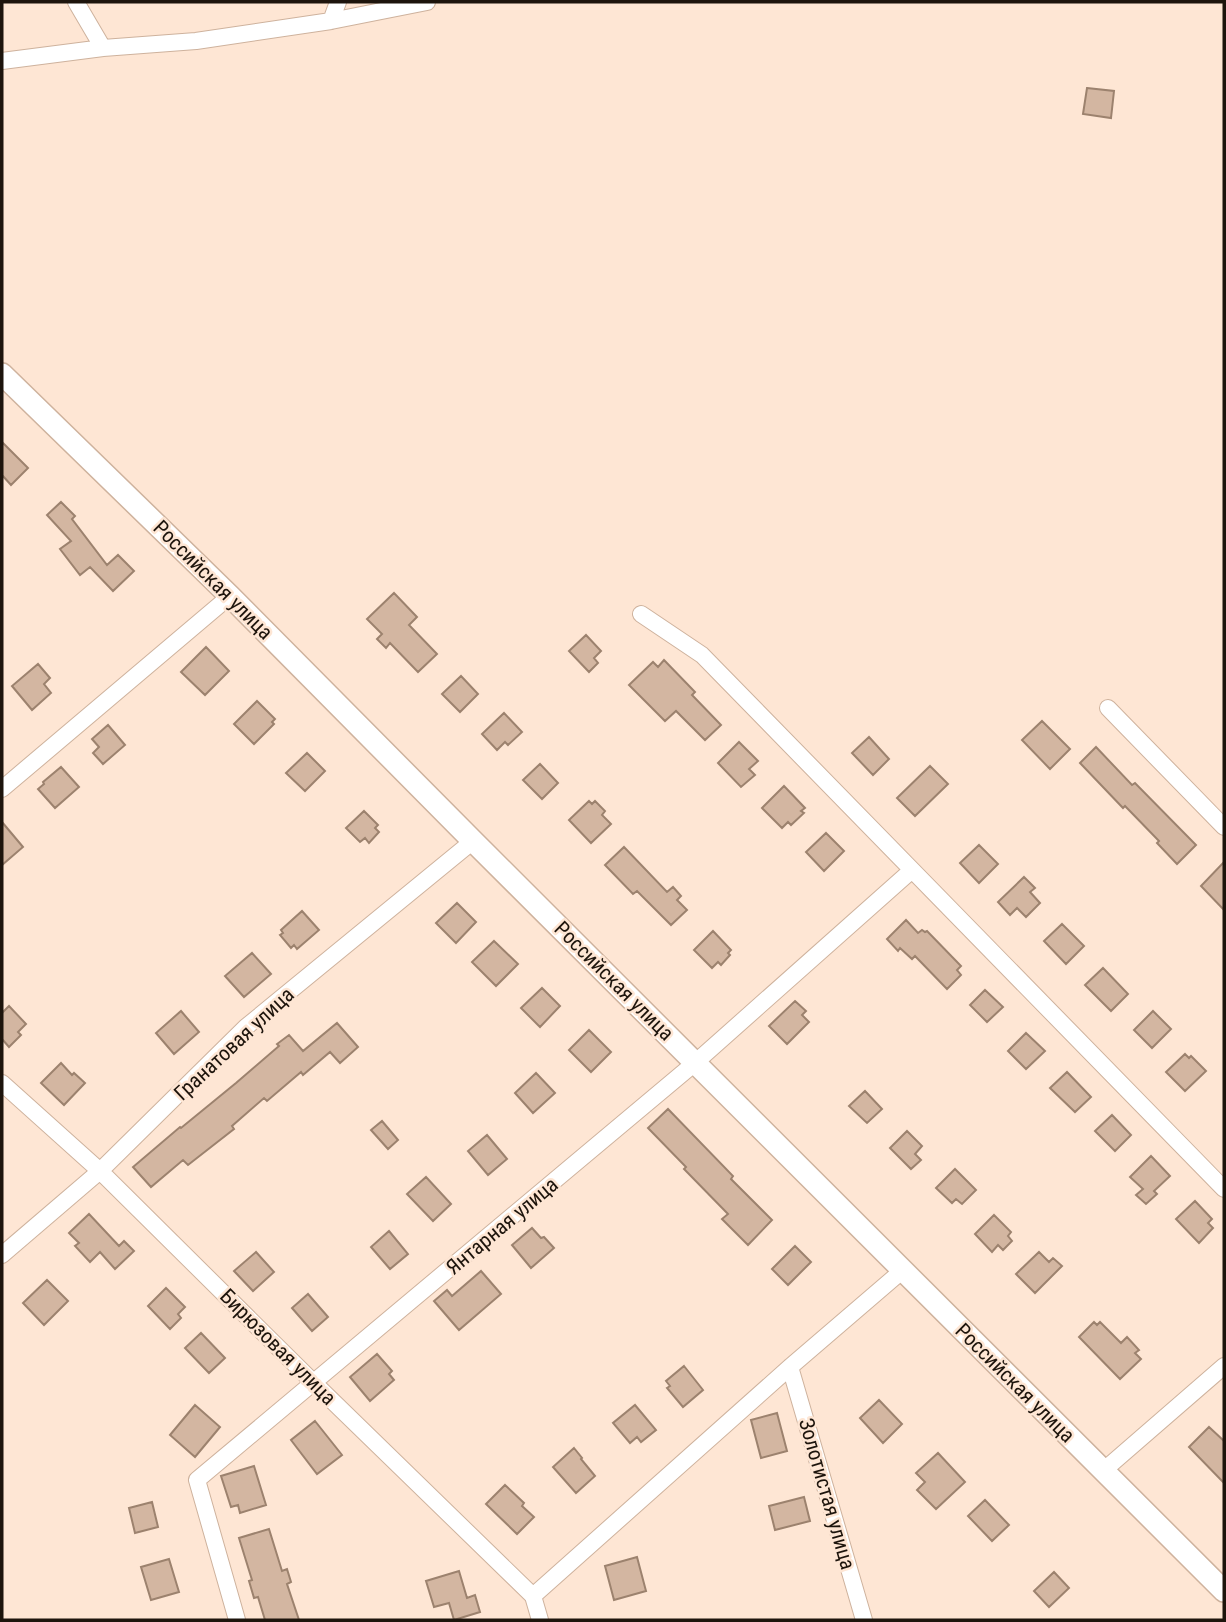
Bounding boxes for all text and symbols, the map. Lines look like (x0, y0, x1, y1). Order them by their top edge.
street label: Российская улица (148, 515, 278, 645)
street label: Российская улица (549, 916, 679, 1046)
street label: Гранатовая улица (169, 983, 299, 1105)
street label: Янтарная улица (441, 1172, 563, 1280)
street label: Бирюзовая улица (215, 1284, 341, 1410)
street label: Российская улица (950, 1318, 1080, 1448)
street label: Золотистая улица (794, 1416, 860, 1572)

